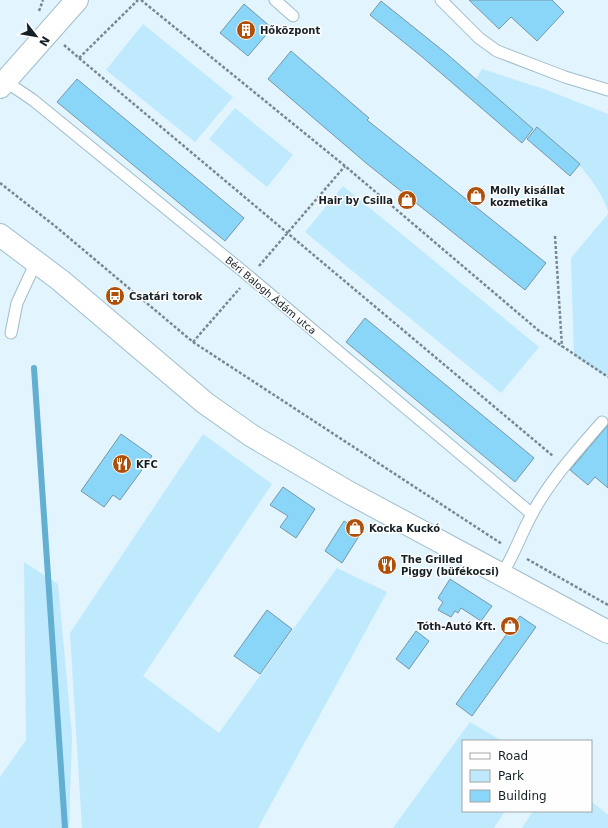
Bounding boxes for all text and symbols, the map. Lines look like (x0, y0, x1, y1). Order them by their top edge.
north arrow (16, 16, 56, 56)
building icon: Hőközpont (235, 19, 257, 41)
place label: Hőközpont (260, 25, 320, 36)
text: N (36, 34, 52, 48)
shop icon: Molly kisállat kozmetika (465, 185, 487, 207)
place label: Molly kisállat kozmetika (490, 185, 565, 208)
shop icon: Hair by Csilla (396, 189, 418, 211)
place label: Hair by Csilla (319, 195, 393, 206)
street label: Béri Balogh Ádám utca (223, 254, 319, 336)
bus stop icon: Csatári torok (104, 285, 126, 307)
place label: Csatári torok (129, 291, 203, 302)
restaurant icon: KFC (111, 453, 133, 475)
place label: KFC (136, 459, 158, 470)
shop icon: Kocka Kuckó (344, 517, 366, 539)
place label: Kocka Kuckó (369, 523, 440, 534)
restaurant icon: The Grilled Piggy (büfékocsi) (376, 554, 398, 576)
place label: The Grilled Piggy (büfékocsi) (401, 554, 499, 577)
shop icon: Tóth-Autó Kft. (499, 615, 521, 637)
place label: Tóth-Autó Kft. (417, 621, 496, 632)
legend (462, 740, 592, 812)
text: Road (498, 749, 528, 763)
text: Park (498, 769, 524, 783)
text: Building (498, 789, 547, 803)

